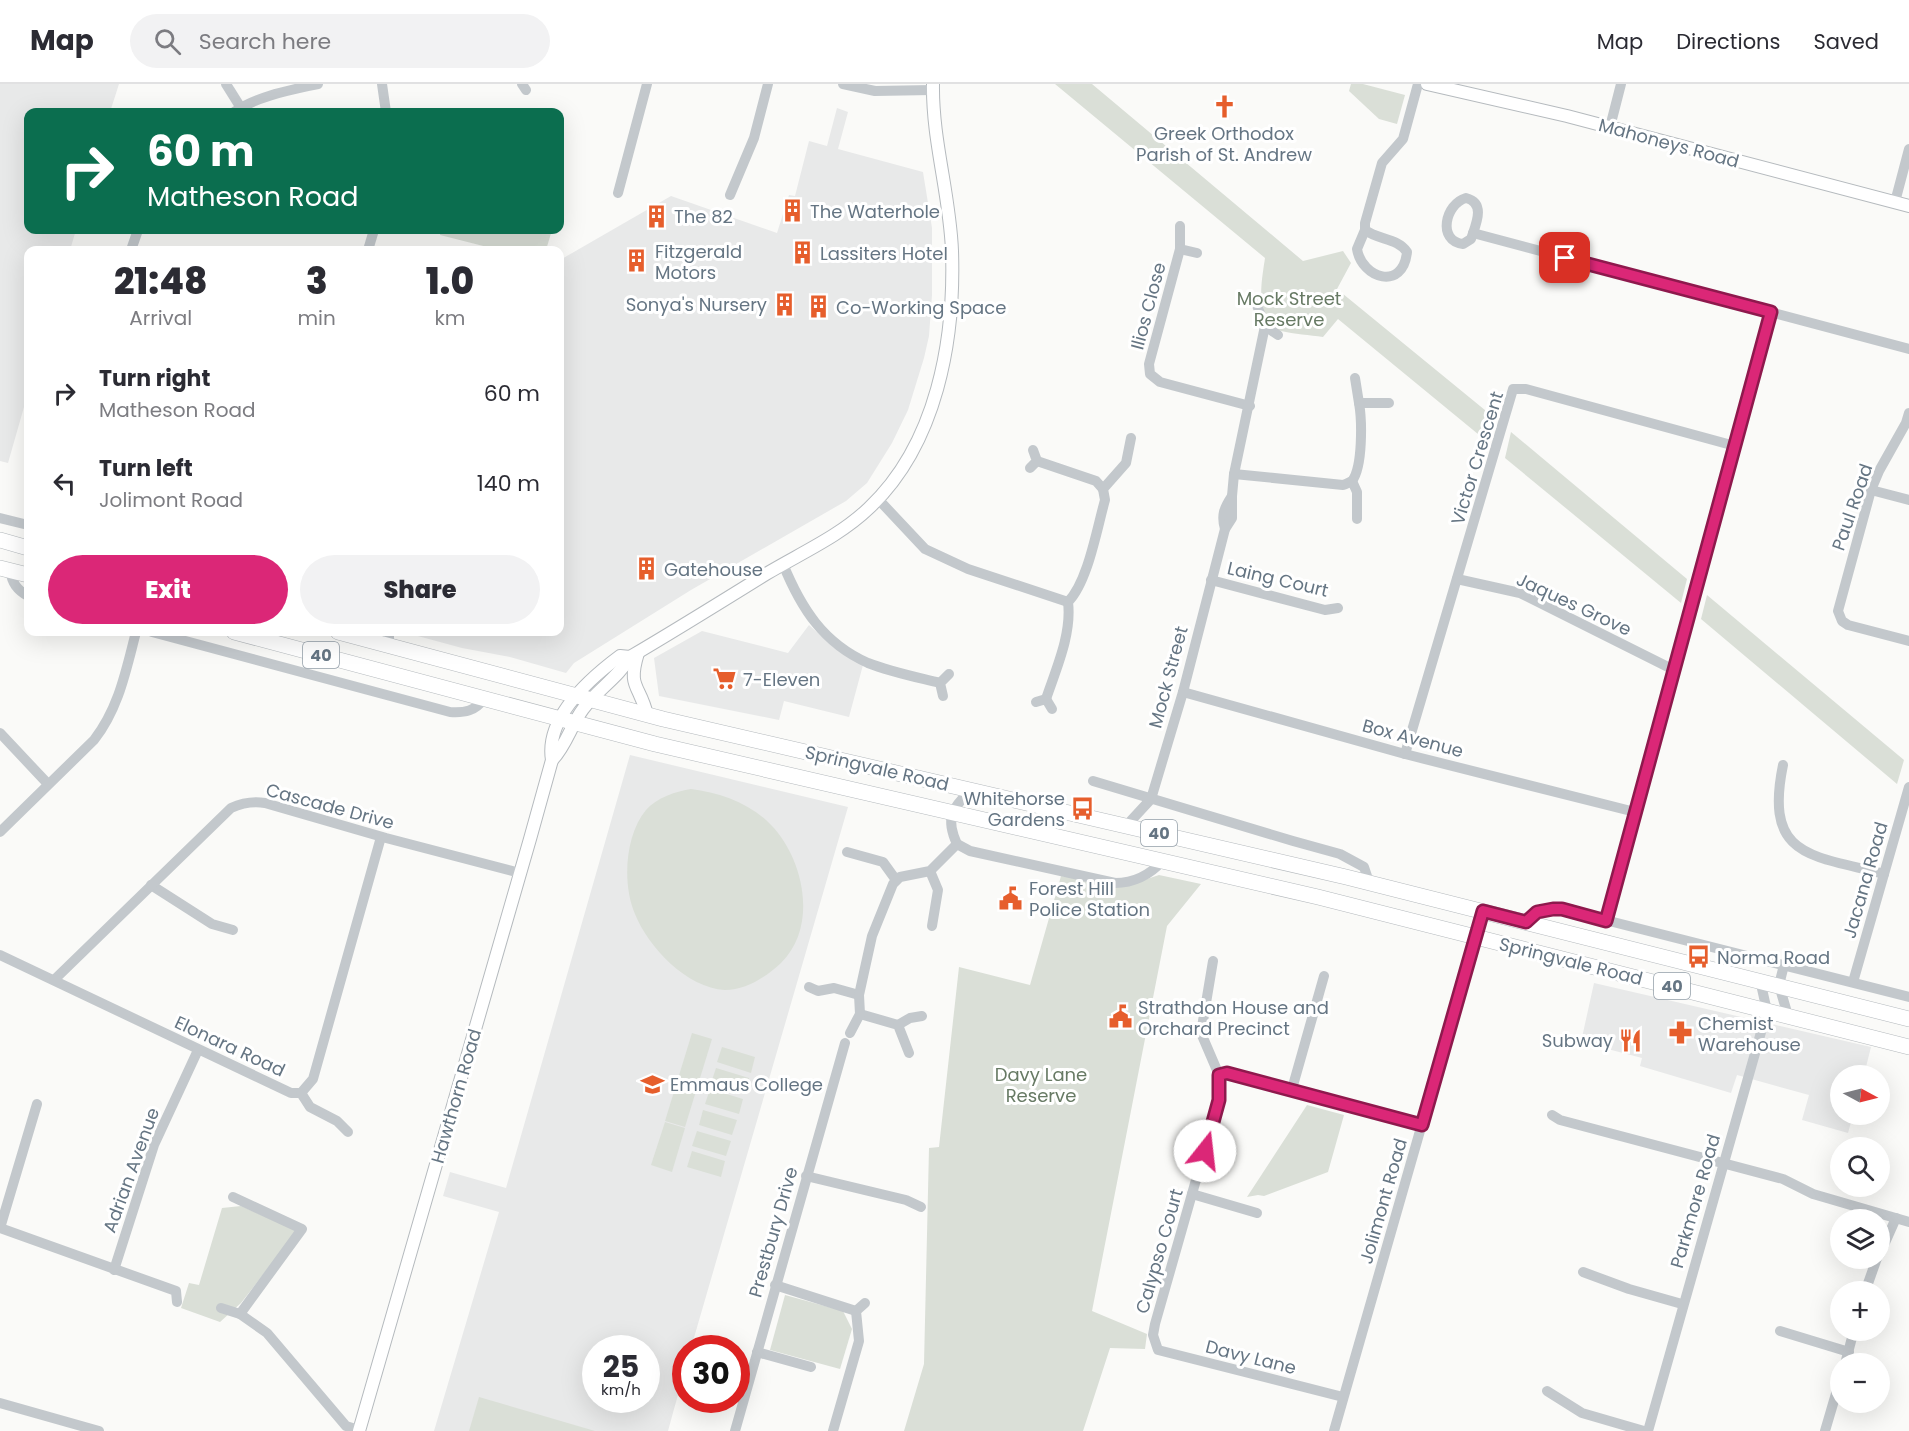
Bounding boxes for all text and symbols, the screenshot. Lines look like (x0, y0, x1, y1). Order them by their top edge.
search box (130, 14, 550, 68)
text: Map (30, 21, 94, 60)
icon: search (151, 25, 184, 58)
text: Search here (199, 26, 331, 57)
text: Map (1597, 27, 1643, 56)
text: Directions (1676, 27, 1780, 56)
text: Saved (1813, 27, 1879, 56)
church icon: Greek Orthodox Parish of St. Andrew (1211, 94, 1237, 120)
street label: Mahoneys Road (1596, 112, 1742, 174)
place label: Greek Orthodox Parish of St. Andrew (1136, 121, 1312, 167)
text: 60 m (147, 122, 255, 181)
icon: right (48, 132, 126, 210)
text: Matheson Road (147, 178, 358, 215)
building icon: The Waterhole (779, 198, 805, 224)
place label: The Waterhole (810, 199, 940, 224)
building icon: The 82 (643, 203, 669, 229)
place label: The 82 (674, 204, 733, 229)
pin (1539, 232, 1590, 283)
place label: Fitzgerald Motors (655, 239, 742, 285)
building icon: Lassiters Hotel (789, 240, 815, 266)
place label: Lassiters Hotel (820, 241, 948, 266)
icon: arrive (1548, 241, 1581, 274)
building icon: Fitzgerald Motors (624, 248, 650, 274)
text: 21:48 (114, 256, 208, 307)
text: 3 (306, 256, 328, 307)
text: 1.0 (426, 256, 474, 307)
street label: Ilios Close (1124, 260, 1172, 352)
park label: Mock Street Reserve (1237, 286, 1341, 332)
building icon: Sonya's Nursery (772, 291, 798, 317)
place label: Sonya's Nursery (626, 292, 767, 317)
building icon: Co-Working Space (805, 294, 831, 320)
place label: Co-Working Space (836, 295, 1006, 320)
text: Arrival (129, 304, 192, 332)
text: min (297, 304, 336, 332)
text: km (434, 304, 465, 332)
text: Turn right (99, 363, 210, 394)
icon: right (48, 377, 81, 410)
text: 60 m (484, 378, 540, 409)
street label: Victor Crescent (1445, 388, 1509, 528)
text: Matheson Road (99, 396, 256, 424)
text: Turn left (99, 453, 193, 484)
street label: Paul Road (1826, 460, 1878, 554)
icon: left (48, 467, 81, 500)
text: 140 m (477, 468, 540, 499)
text: Jolimont Road (99, 486, 243, 514)
button: Exit (48, 555, 288, 624)
button: Share (300, 555, 540, 624)
street label: Laing Court (1225, 555, 1331, 603)
building icon: Gatehouse (633, 556, 659, 582)
place label: Gatehouse (664, 557, 763, 582)
street label: Jaques Grove (1512, 566, 1636, 642)
street label: Mock Street (1142, 623, 1194, 731)
road number: 40 (303, 642, 339, 668)
supermarket icon: 7-Eleven (712, 666, 738, 692)
place label: 7-Eleven (743, 667, 820, 692)
street label: Box Avenue (1360, 713, 1466, 763)
street label: Springvale Road (803, 739, 951, 797)
street label: Cascade Drive (263, 777, 397, 835)
place label: Whitehorse Gardens (963, 786, 1065, 832)
bus stop icon: Whitehorse Gardens (1070, 795, 1096, 821)
street label: Jacana Road (1836, 819, 1894, 941)
road number: 40 (1141, 820, 1177, 846)
place label: Forest Hill Police Station (1029, 876, 1150, 922)
public building icon: Forest Hill Police Station (998, 885, 1024, 911)
street label: Springvale Road (1497, 931, 1645, 991)
bus stop icon: Norma Road (1686, 944, 1712, 970)
place label: Norma Road (1717, 945, 1830, 970)
road number: 40 (1654, 973, 1690, 999)
place label: Strathdon House and Orchard Precinct (1138, 995, 1329, 1041)
public building icon: Strathdon House and Orchard Precinct (1107, 1004, 1133, 1030)
street label: Elonara Road (171, 1009, 289, 1083)
place label: Chemist Warehouse (1698, 1011, 1801, 1057)
pharmacy icon: Chemist Warehouse (1667, 1020, 1693, 1046)
street label: Hawthorn Road (425, 1026, 487, 1166)
restaurant icon: Subway (1618, 1027, 1644, 1053)
place label: Subway (1542, 1028, 1613, 1053)
park label: Davy Lane Reserve (995, 1062, 1087, 1108)
north arrow (1830, 1065, 1890, 1125)
map controls (1830, 1065, 1890, 1413)
school or university icon: Emmaus College (639, 1071, 665, 1097)
place label: Emmaus College (670, 1072, 823, 1097)
street label: Adrian Avenue (97, 1104, 165, 1236)
position arrow (1173, 1119, 1237, 1183)
street label: Parkmore Road (1664, 1131, 1726, 1271)
street label: Jolimont Road (1353, 1135, 1413, 1267)
button: search (1830, 1137, 1890, 1197)
street label: Prestbury Drive (742, 1164, 804, 1300)
street label: Calypso Court (1129, 1186, 1189, 1316)
button: layers (1830, 1209, 1890, 1269)
button: + (1830, 1281, 1890, 1341)
street label: Davy Lane (1203, 1334, 1299, 1380)
speed limit sign: 30 (672, 1335, 750, 1413)
text: 25 (603, 1345, 639, 1388)
button: − (1830, 1353, 1890, 1413)
text: km/h (601, 1379, 641, 1400)

